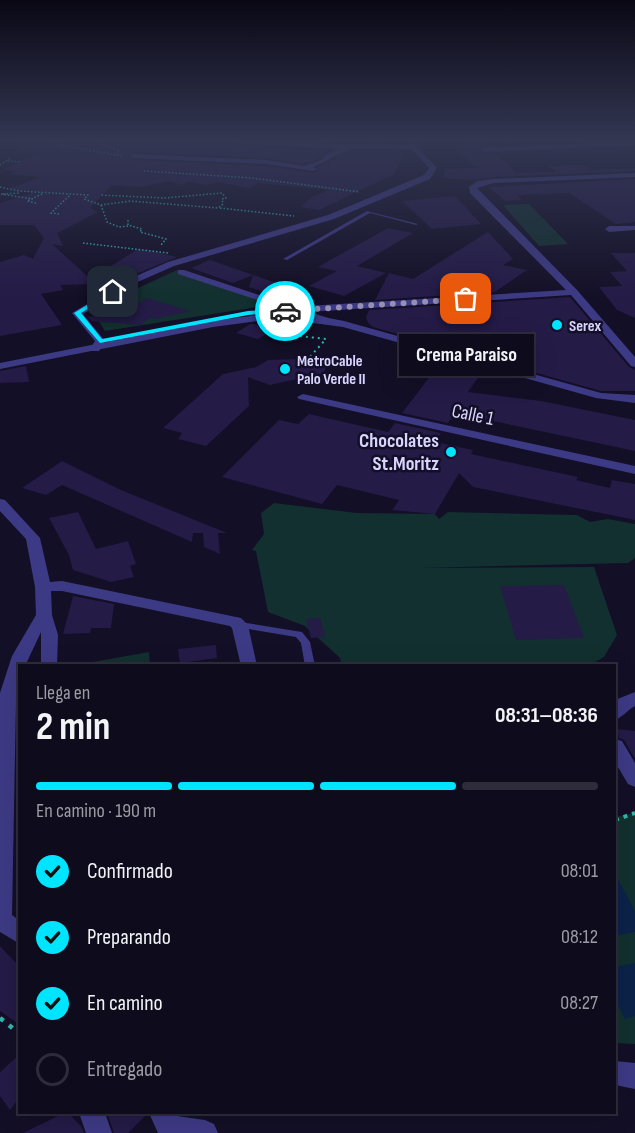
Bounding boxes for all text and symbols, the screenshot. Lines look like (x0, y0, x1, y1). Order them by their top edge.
pin (87, 266, 138, 317)
pin (440, 273, 491, 324)
icon: home (96, 275, 129, 308)
courier (255, 281, 315, 341)
icon: bag (449, 282, 482, 315)
icon: car (269, 295, 302, 328)
place label: Serex (569, 317, 601, 336)
marker: Serex (550, 318, 564, 332)
callout: Crema Paraiso (398, 335, 534, 377)
text: Crema Paraiso (416, 343, 517, 367)
place label: MetroCable Palo Verde II (297, 352, 366, 389)
marker: MetroCable Palo Verde II (278, 362, 292, 376)
street label: Calle 1 (449, 399, 496, 431)
place label: Chocolates St.Moritz (359, 429, 439, 476)
marker: Chocolates St.Moritz (444, 445, 458, 459)
text: Llega en (36, 681, 90, 705)
text: 08:31–08:36 (495, 702, 598, 729)
text: 2 min (36, 704, 110, 751)
text: En camino · 190 m (36, 799, 156, 823)
icon: check (36, 855, 69, 888)
text: Confirmado (87, 858, 173, 885)
text: 08:01 (561, 859, 598, 883)
icon: check (36, 921, 69, 954)
text: Preparando (87, 924, 171, 951)
text: 08:12 (561, 925, 598, 949)
icon: check (36, 987, 69, 1020)
text: En camino (87, 990, 163, 1017)
text: 08:27 (560, 991, 598, 1015)
text: Entregado (87, 1056, 162, 1083)

